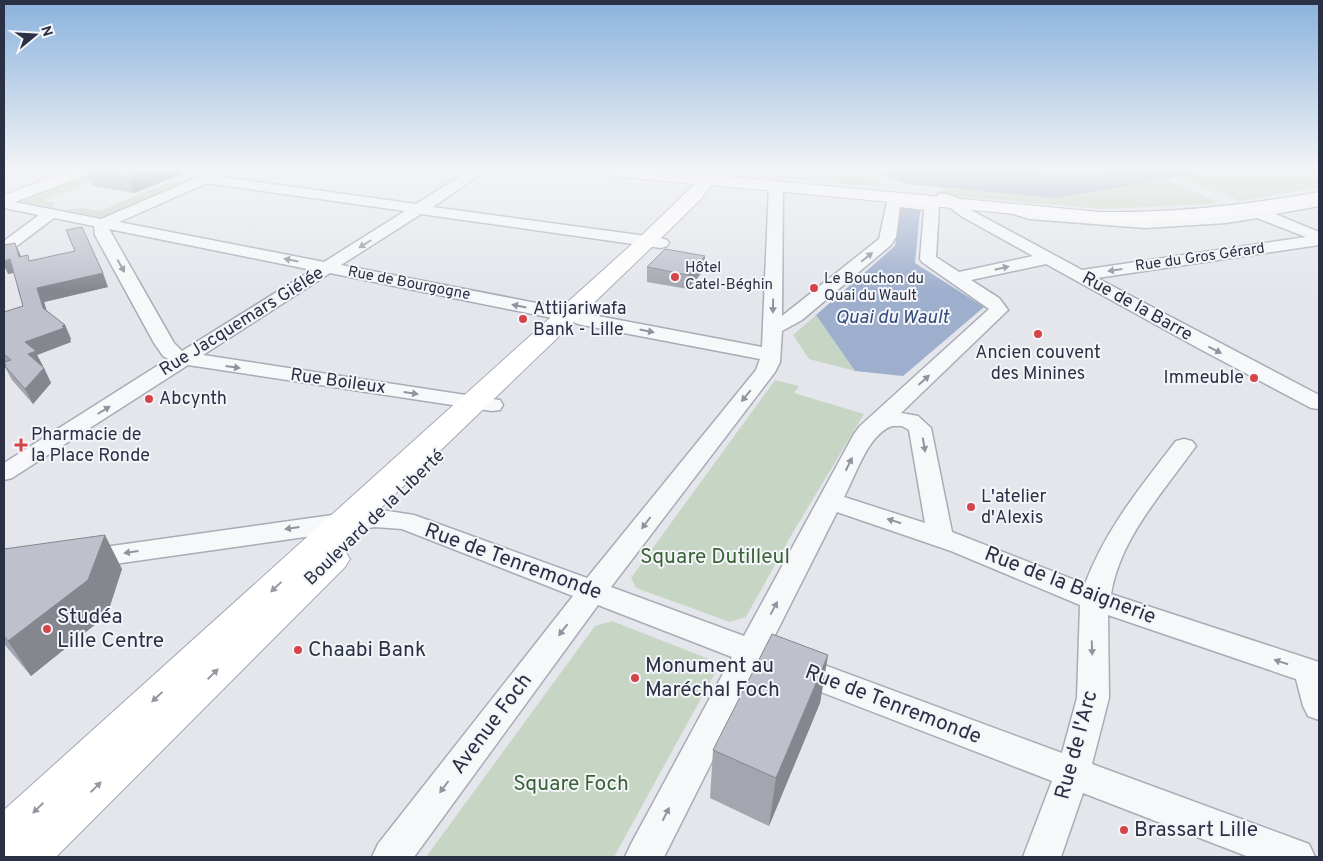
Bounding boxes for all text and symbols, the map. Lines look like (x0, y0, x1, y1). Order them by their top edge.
north arrow (10, 10, 60, 60)
text: N (36, 24, 56, 39)
one-way arrow (359, 239, 372, 248)
street label: Rue du Gros Gérard (1134, 240, 1266, 276)
one-way arrow (860, 251, 873, 262)
one-way arrow (283, 256, 299, 264)
one-way arrow (117, 259, 125, 274)
place label: Hôtel Catel-Béghin (685, 259, 773, 295)
street label: Rue Jacquemars Giélée (155, 262, 329, 382)
street label: Rue de Bourgogne (346, 263, 472, 305)
one-way arrow (995, 264, 1010, 272)
street label: Rue de la Barre (1078, 267, 1196, 347)
one-way arrow (1107, 267, 1123, 275)
place label: Le Bouchon du Quai du Wault (824, 270, 924, 306)
marker: Hôtel Catel-Béghin (669, 271, 681, 283)
marker: Le Bouchon du Quai du Wault (808, 282, 820, 294)
place label: Attijariwafa Bank - Lille (533, 298, 626, 342)
one-way arrow (769, 298, 777, 314)
one-way arrow (511, 301, 527, 309)
water label: Quai du Wault (835, 306, 950, 330)
marker: Attijariwafa Bank - Lille (517, 313, 529, 325)
one-way arrow (640, 328, 656, 336)
marker: Ancien couvent des Minines (1032, 328, 1044, 340)
place label: Ancien couvent des Minines (975, 342, 1101, 386)
one-way arrow (1208, 346, 1223, 354)
one-way arrow (226, 363, 242, 371)
street label: Rue Boileux (289, 364, 387, 400)
place label: Immeuble (1164, 367, 1244, 390)
marker: Immeuble (1248, 372, 1260, 384)
one-way arrow (918, 374, 930, 386)
place label: Abcynth (159, 388, 227, 411)
one-way arrow (404, 389, 420, 397)
one-way arrow (741, 389, 752, 402)
marker: Abcynth (143, 393, 155, 405)
one-way arrow (97, 405, 111, 415)
place label: Pharmacie de la Place Ronde (31, 424, 150, 468)
one-way arrow (920, 438, 928, 454)
marker: Pharmacie de la Place Ronde (15, 439, 27, 451)
street label: Boulevard de la Liberté (300, 445, 450, 591)
one-way arrow (846, 457, 854, 471)
place label: L'atelier d'Alexis (981, 486, 1047, 530)
marker: L'atelier d'Alexis (965, 501, 977, 513)
street label: Rue de Tenremonde (421, 517, 605, 607)
one-way arrow (641, 517, 651, 530)
one-way arrow (886, 517, 901, 525)
one-way arrow (284, 525, 300, 533)
street label: Rue de la Baignerie (980, 541, 1160, 631)
park label: Square Dutilleul (640, 544, 790, 571)
one-way arrow (123, 548, 139, 556)
one-way arrow (270, 581, 283, 592)
one-way arrow (770, 601, 778, 615)
place label: Studéa Lille Centre (57, 604, 164, 655)
marker: Studéa Lille Centre (41, 623, 53, 635)
one-way arrow (558, 623, 569, 636)
place label: Chaabi Bank (308, 637, 426, 664)
one-way arrow (1089, 640, 1097, 656)
marker: Chaabi Bank (292, 644, 304, 656)
place label: Monument au Maréchal Foch (645, 653, 780, 704)
one-way arrow (1274, 657, 1289, 665)
street label: Rue de Tenremonde (801, 659, 985, 751)
one-way arrow (207, 668, 219, 680)
street label: Avenue Foch (445, 668, 539, 780)
marker: Monument au Maréchal Foch (629, 672, 641, 684)
street label: Rue de l'Arc (1049, 687, 1105, 803)
one-way arrow (151, 691, 163, 703)
park label: Square Foch (513, 771, 629, 798)
one-way arrow (439, 780, 449, 794)
one-way arrow (90, 781, 102, 793)
one-way arrow (32, 802, 44, 814)
one-way arrow (662, 807, 670, 821)
place label: Brassart Lille (1134, 817, 1258, 844)
marker: Brassart Lille (1118, 824, 1130, 836)

